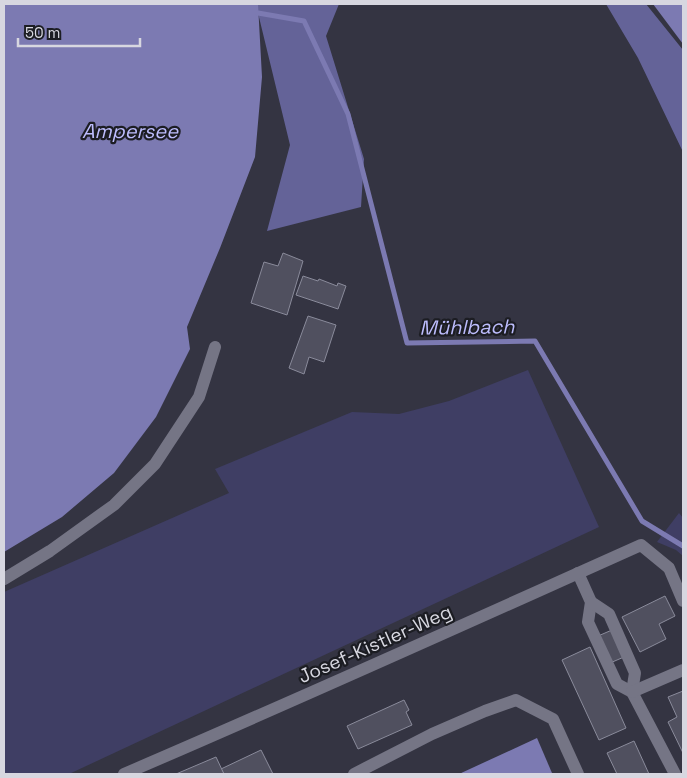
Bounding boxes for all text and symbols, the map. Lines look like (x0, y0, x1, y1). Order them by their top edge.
scale bar (18, 15, 140, 47)
text: 50 m (25, 23, 60, 42)
water label: Ampersee (82, 118, 179, 144)
water label: Mühlbach (419, 313, 515, 341)
street label: Josef-Kistler-Weg (294, 599, 456, 689)

